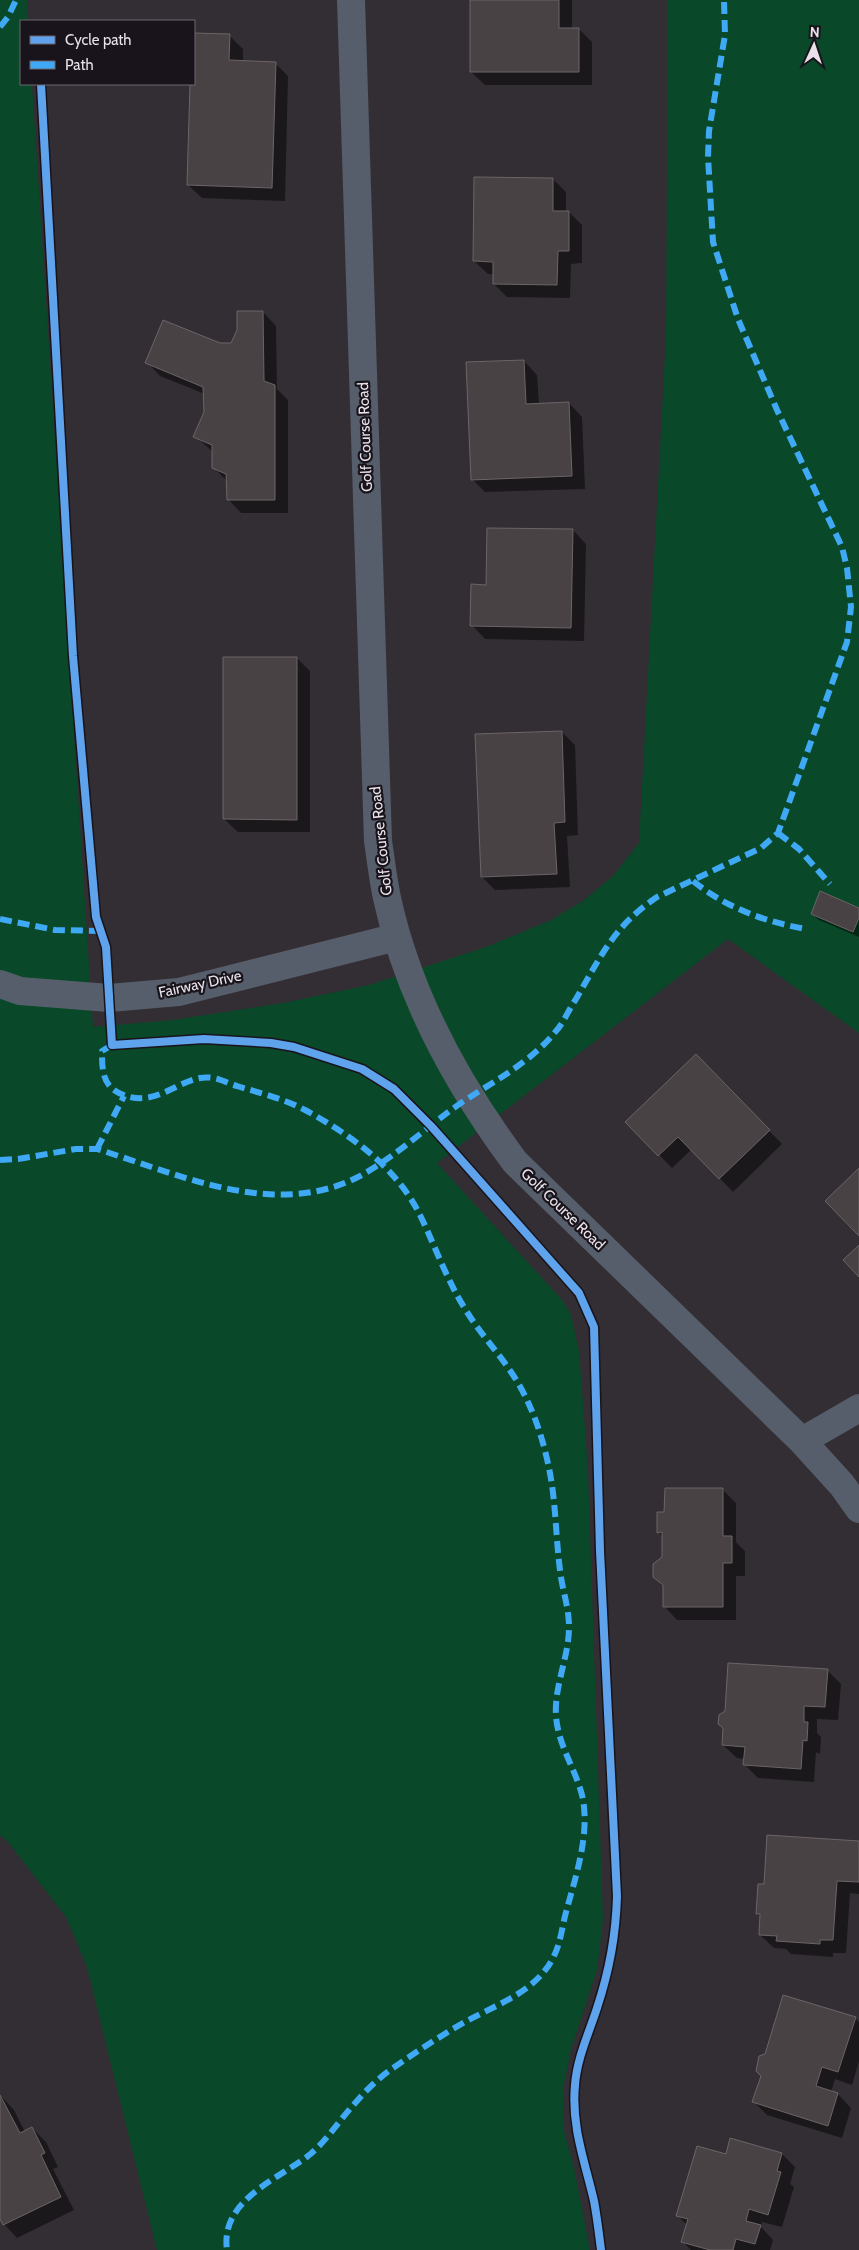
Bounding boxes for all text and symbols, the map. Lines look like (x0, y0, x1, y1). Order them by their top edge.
legend (20, 20, 195, 85)
north arrow (789, 20, 839, 70)
text: N (809, 23, 820, 41)
text: Cycle path (65, 31, 131, 49)
text: Path (65, 56, 94, 74)
street label: Golf Course Road (354, 382, 376, 492)
street label: Golf Course Road (366, 785, 396, 897)
street label: Fairway Drive (157, 966, 243, 1002)
street label: Golf Course Road (517, 1164, 609, 1254)

